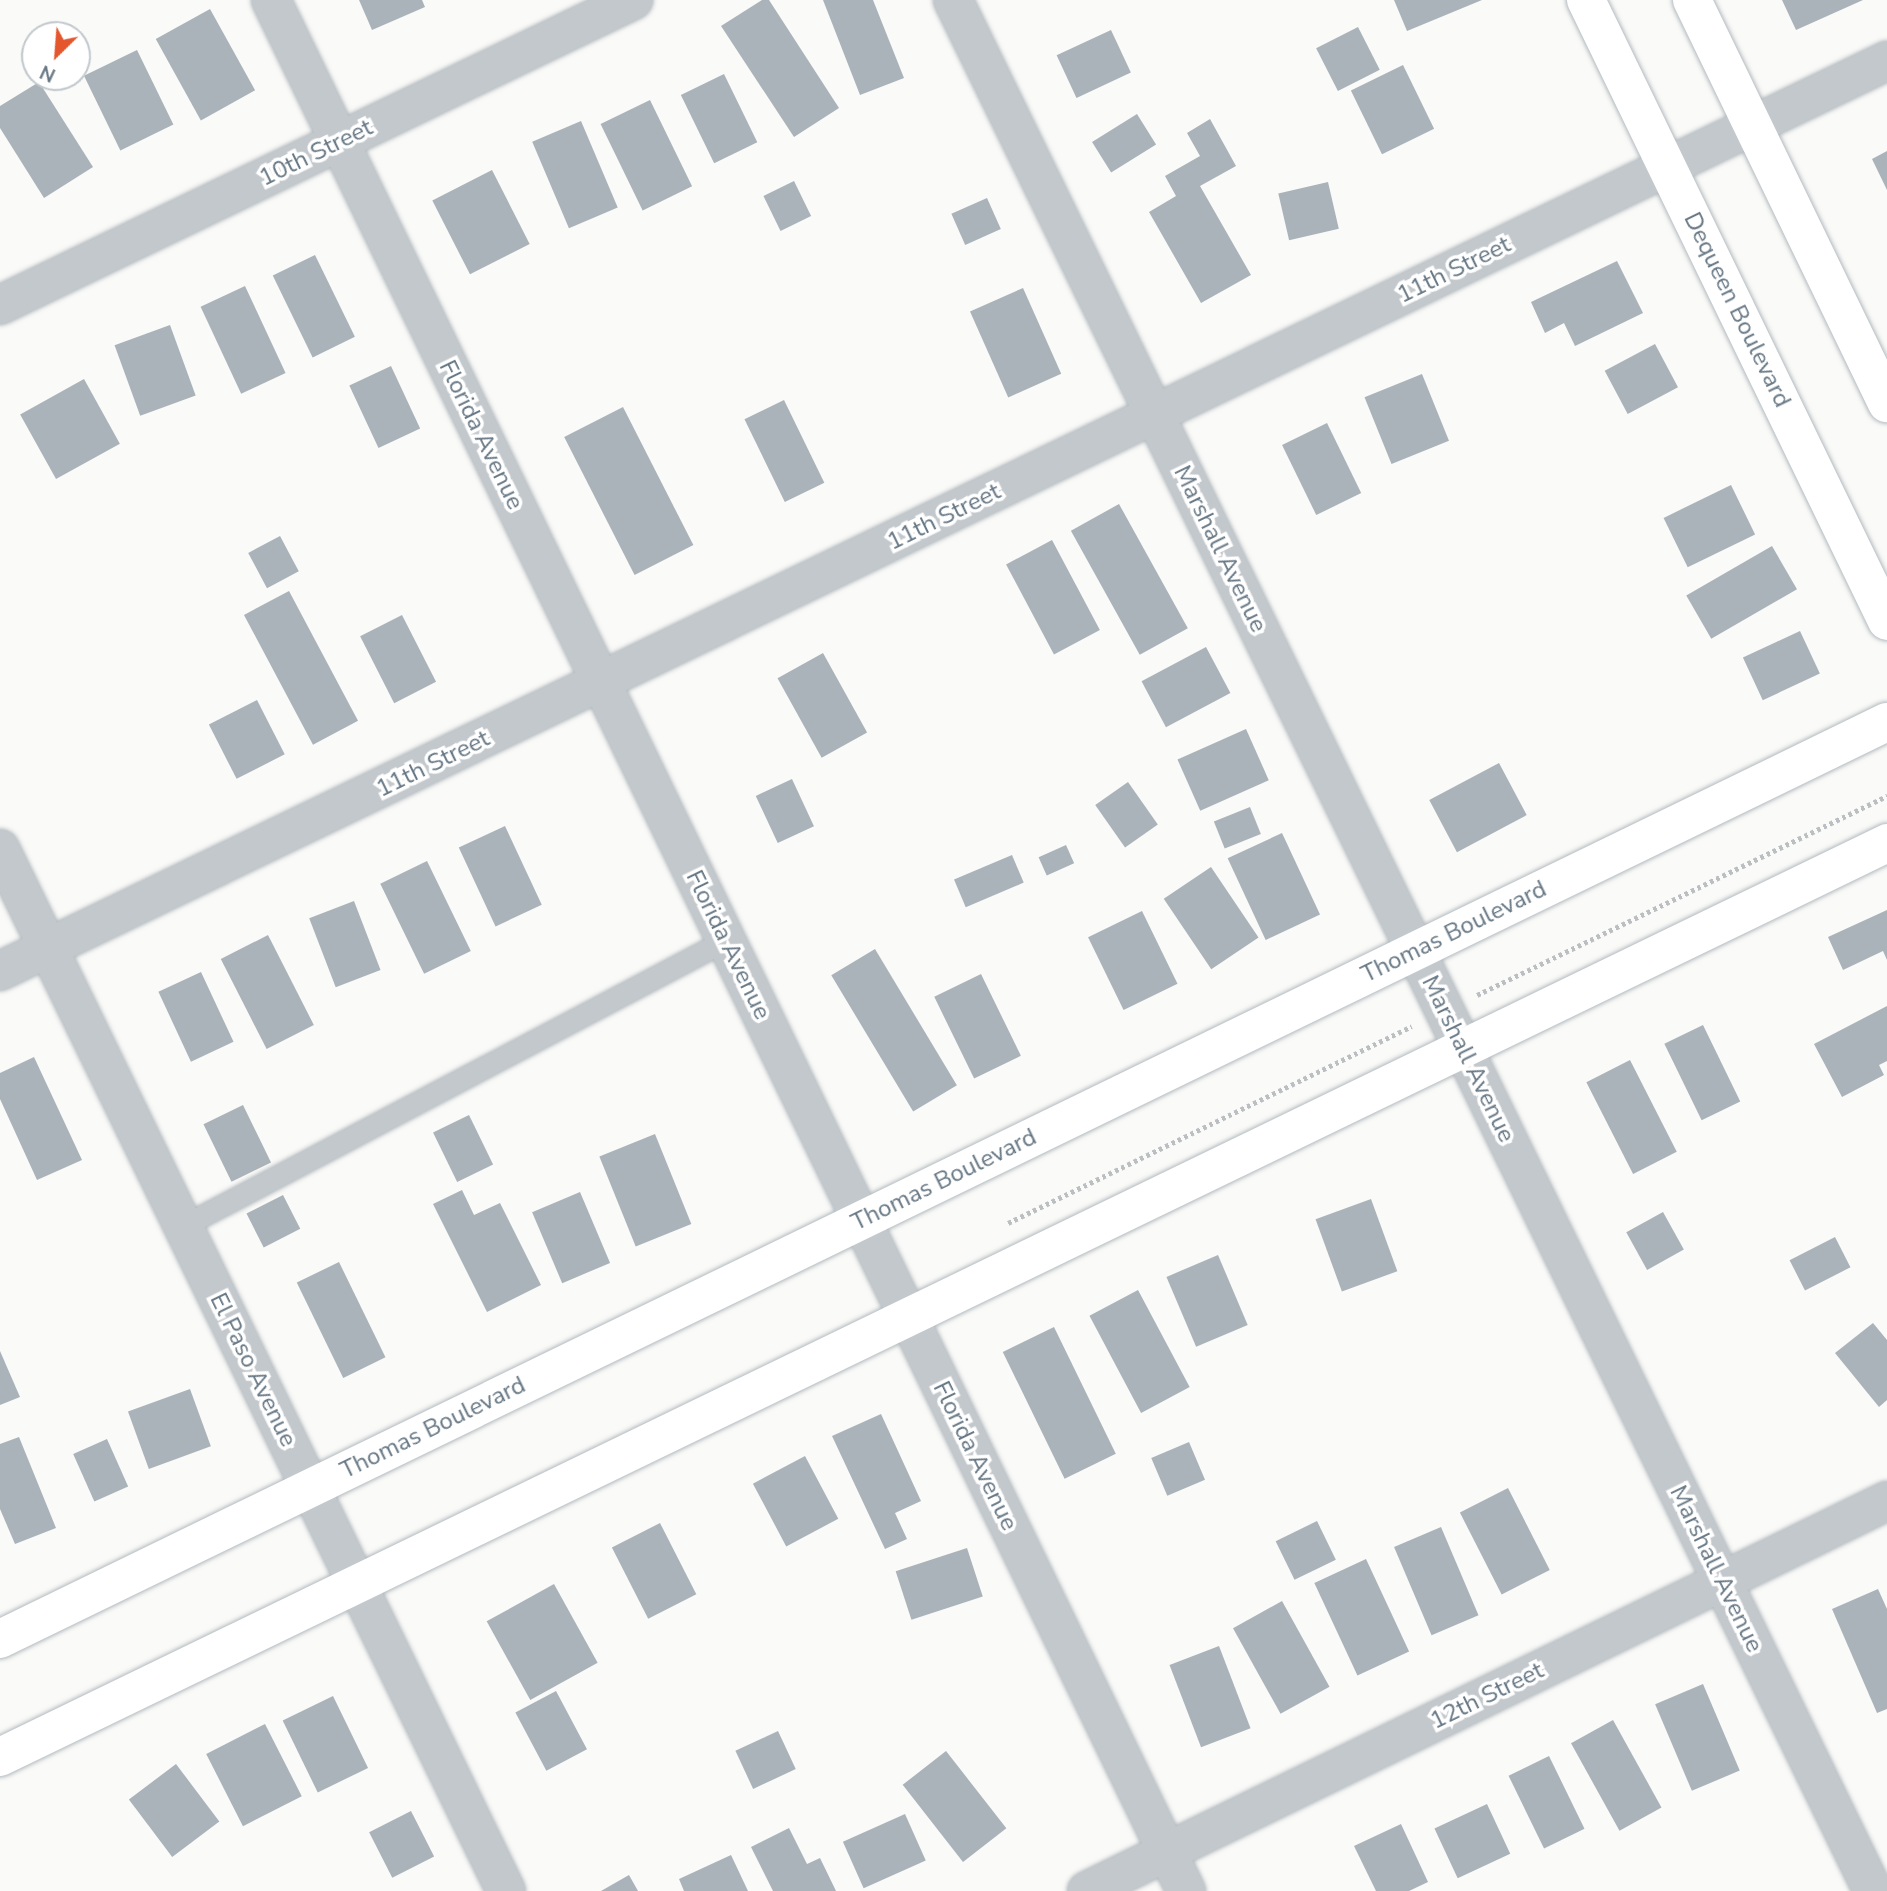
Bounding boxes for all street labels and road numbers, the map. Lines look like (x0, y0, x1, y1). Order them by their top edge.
street label: 10th Street (255, 113, 377, 193)
street label: Dequeen Boulevard (1677, 208, 1797, 412)
street label: 11th Street (1393, 230, 1515, 310)
street label: Florida Avenue (433, 356, 529, 514)
street label: Marshall Avenue (1167, 461, 1273, 637)
street label: 11th Street (883, 477, 1005, 557)
street label: 11th Street (372, 724, 494, 804)
street label: Florida Avenue (680, 866, 776, 1024)
street label: Thomas Boulevard (1357, 875, 1551, 989)
street label: Marshall Avenue (1415, 971, 1521, 1147)
street label: Thomas Boulevard (847, 1123, 1041, 1237)
street label: El Paso Avenue (203, 1288, 303, 1452)
street label: Thomas Boulevard (336, 1371, 530, 1485)
street label: Florida Avenue (927, 1377, 1023, 1535)
street label: Marshall Avenue (1663, 1481, 1769, 1657)
street label: 12th Street (1426, 1656, 1548, 1736)

